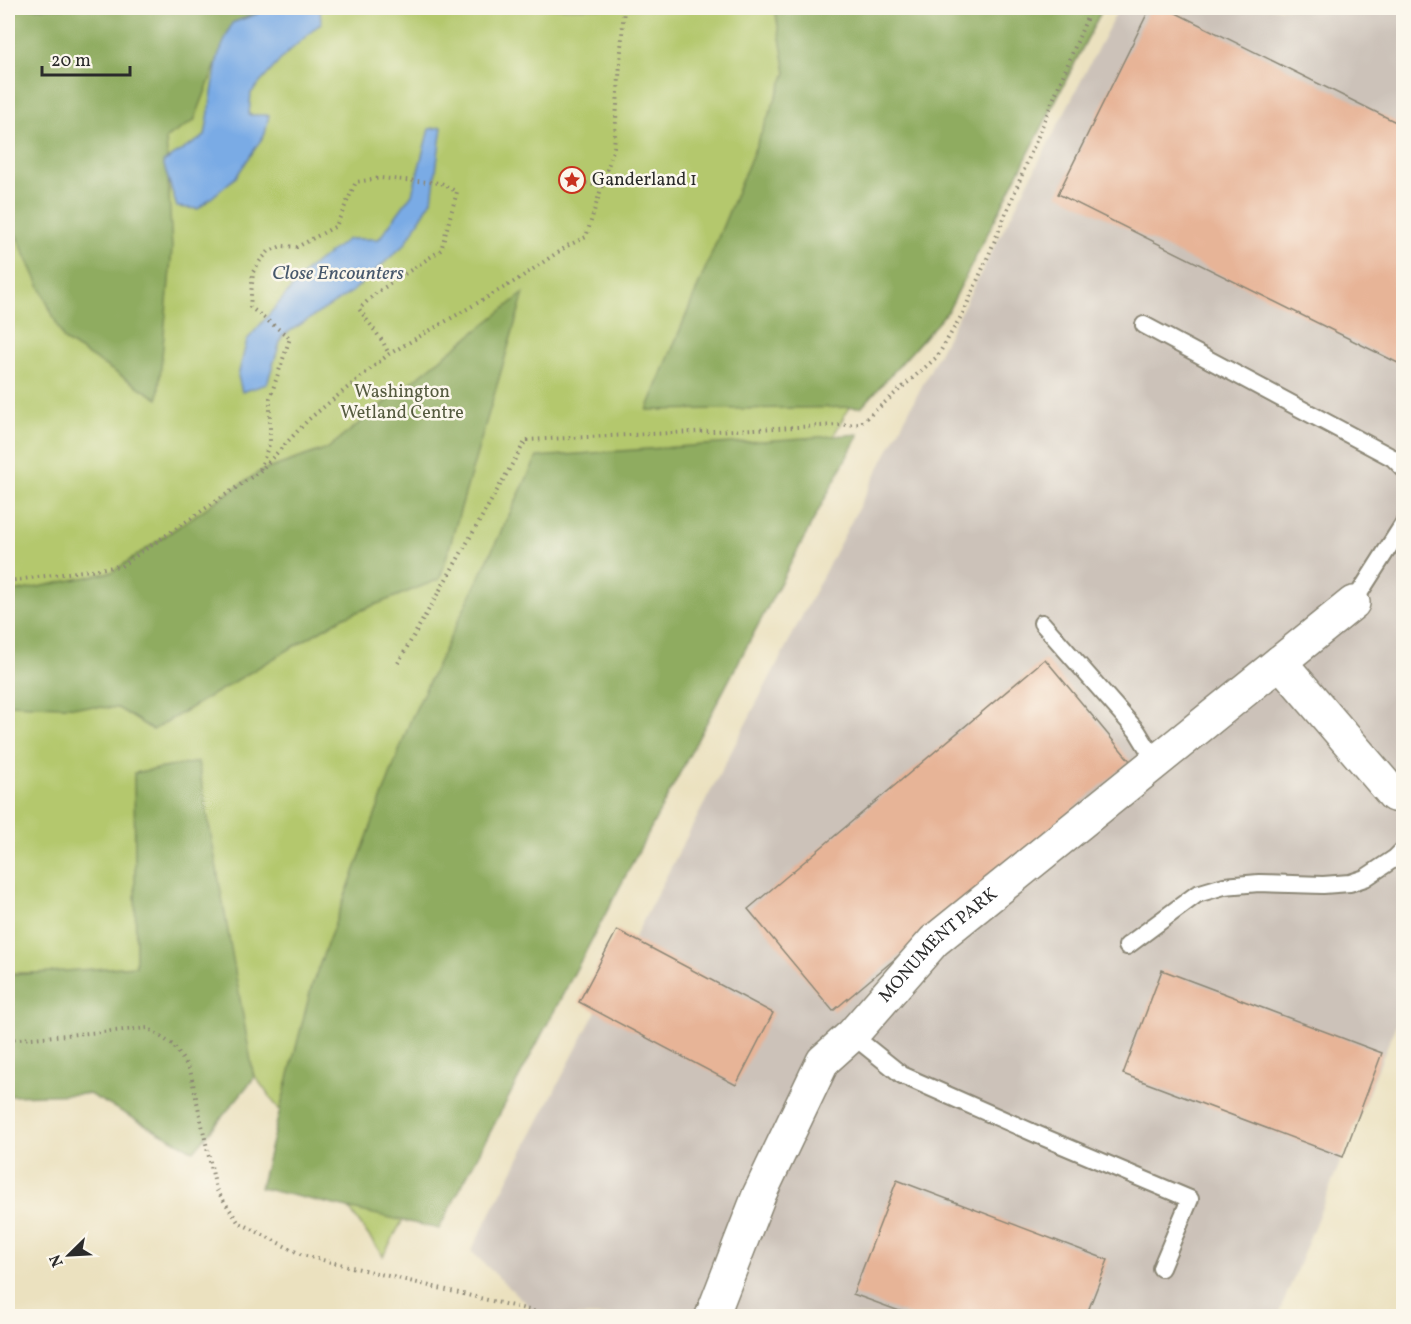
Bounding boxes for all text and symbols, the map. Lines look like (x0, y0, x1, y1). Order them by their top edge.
scale bar (42, 39, 130, 77)
text: 20 m (51, 49, 91, 74)
place icon: Ganderland 1 (557, 165, 587, 195)
place label: Ganderland 1 (592, 168, 697, 193)
water label: Close Encounters (272, 260, 405, 288)
park label: Washington Wetland Centre (340, 380, 464, 426)
street label: MONUMENT PARK (873, 882, 1003, 1008)
north arrow (39, 1225, 99, 1285)
text: N (45, 1250, 70, 1270)

